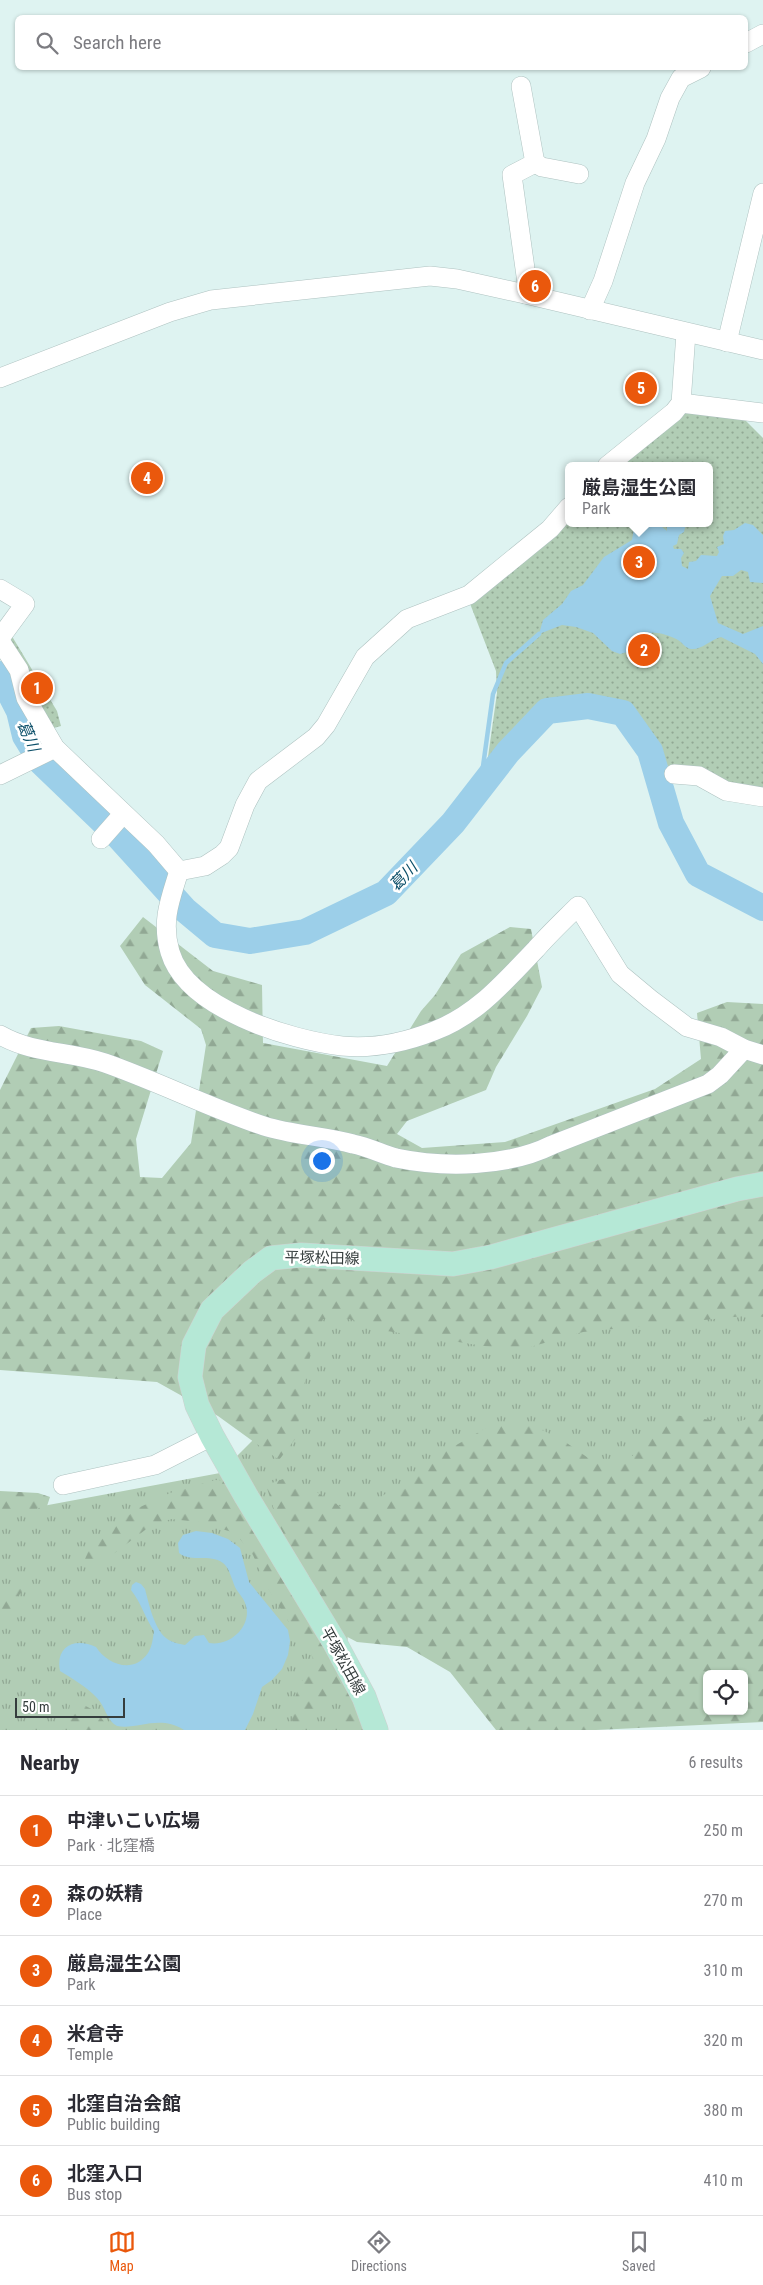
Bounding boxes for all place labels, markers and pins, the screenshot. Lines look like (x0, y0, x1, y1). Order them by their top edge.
pin: 6 (519, 267, 551, 305)
pin: 5 (625, 369, 657, 407)
pin: 4 (131, 459, 163, 497)
pin: 3 (623, 543, 655, 581)
pin: 2 (628, 631, 660, 669)
pin: 1 (21, 669, 53, 707)

